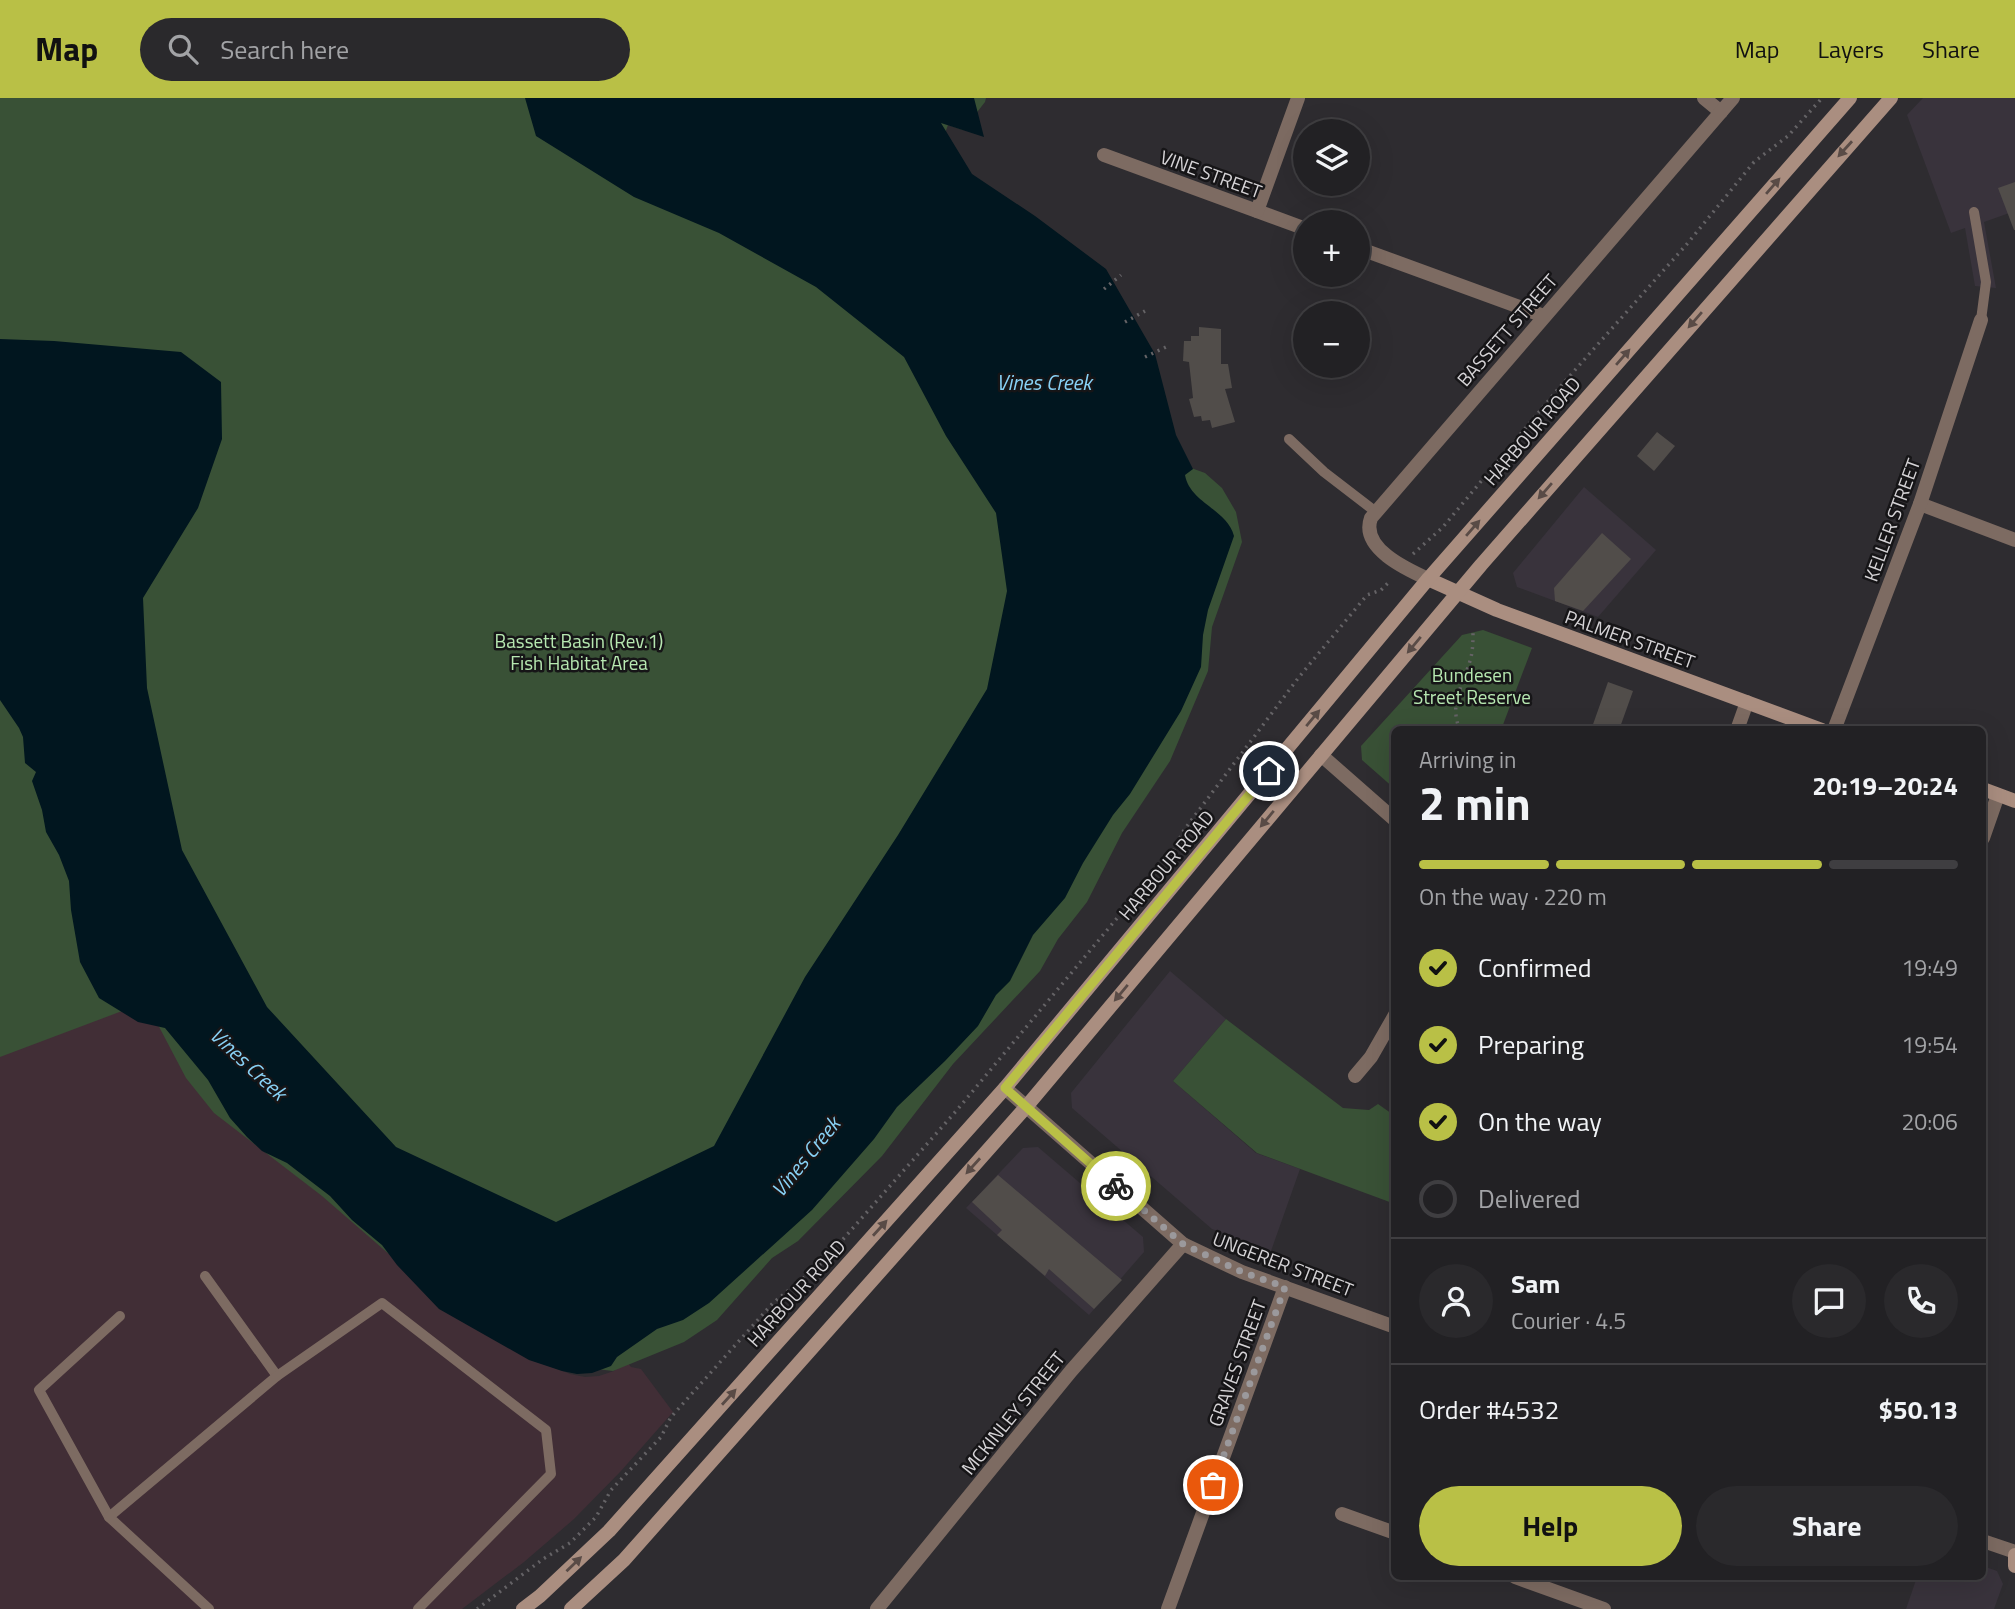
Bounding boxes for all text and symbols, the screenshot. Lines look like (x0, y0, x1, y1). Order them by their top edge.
search box (140, 18, 630, 81)
text: Map (35, 24, 98, 74)
icon: search (164, 30, 202, 68)
text: Search here (220, 30, 349, 69)
text: Map (1735, 31, 1780, 67)
text: Layers (1818, 31, 1884, 67)
text: Share (1922, 31, 1980, 67)
map controls (1293, 119, 1370, 378)
button: layers (1293, 119, 1370, 196)
one-way arrow (1837, 140, 1853, 158)
street label: VINE STREET (1156, 142, 1266, 205)
one-way arrow (1765, 177, 1781, 195)
button: + (1293, 210, 1370, 287)
street label: BASSETT STREET (1449, 267, 1564, 392)
button: − (1293, 301, 1370, 378)
one-way arrow (1688, 311, 1703, 328)
one-way arrow (1615, 348, 1631, 366)
water label: Vines Creek (996, 366, 1094, 398)
street label: HARBOUR ROAD (1476, 370, 1587, 491)
street label: KELLER STREET (1856, 454, 1927, 585)
one-way arrow (1537, 482, 1553, 500)
one-way arrow (1465, 519, 1480, 536)
street label: PALMER STREET (1561, 602, 1699, 675)
park label: Bassett Basin (Rev.1) Fish Habitat Area (495, 626, 663, 677)
one-way arrow (1406, 636, 1422, 654)
park label: Bundesen Street Reserve (1413, 660, 1531, 711)
one-way arrow (1305, 709, 1321, 727)
pin (1239, 741, 1299, 801)
text: Arriving in (1419, 742, 1516, 777)
icon: home (1250, 752, 1288, 790)
text: 20:19–20:24 (1812, 766, 1958, 805)
text: 2 min (1419, 768, 1531, 838)
street label: HARBOUR ROAD (1111, 803, 1220, 926)
one-way arrow (1260, 810, 1275, 828)
text: On the way · 220 m (1419, 879, 1607, 914)
text: Confirmed (1478, 948, 1592, 987)
icon: check (1419, 949, 1457, 987)
text: 19:49 (1901, 950, 1958, 985)
one-way arrow (1114, 985, 1129, 1002)
water label: Vines Creek (203, 1019, 296, 1109)
text: Preparing (1478, 1025, 1584, 1064)
icon: check (1419, 1026, 1457, 1064)
text: 19:54 (1901, 1027, 1958, 1062)
text: On the way (1478, 1102, 1602, 1141)
icon: check (1419, 1103, 1457, 1141)
text: 20:06 (1901, 1104, 1958, 1139)
water label: Vines Creek (763, 1107, 849, 1203)
courier (1081, 1151, 1151, 1221)
one-way arrow (965, 1157, 981, 1175)
icon: bike (1097, 1167, 1135, 1205)
text: Delivered (1478, 1179, 1581, 1218)
one-way arrow (872, 1220, 888, 1237)
street label: UNGERER STREET (1209, 1223, 1358, 1304)
street label: HARBOUR ROAD (739, 1232, 852, 1353)
button: person (1419, 1264, 1493, 1338)
text: Sam (1511, 1264, 1560, 1303)
button: chat (1792, 1264, 1866, 1338)
button: phone (1884, 1264, 1958, 1338)
street label: GRAVES STREET (1200, 1295, 1273, 1430)
text: Courier · 4.5 (1511, 1303, 1626, 1338)
street label: MCKINLEY STREET (954, 1345, 1072, 1481)
one-way arrow (721, 1389, 736, 1406)
text: Order #4532 (1419, 1390, 1559, 1429)
text: $50.13 (1879, 1390, 1958, 1429)
pin (1183, 1455, 1243, 1515)
icon: bag (1194, 1466, 1232, 1504)
button: Help (1419, 1486, 1682, 1566)
button: Share (1696, 1486, 1958, 1566)
one-way arrow (565, 1556, 582, 1572)

